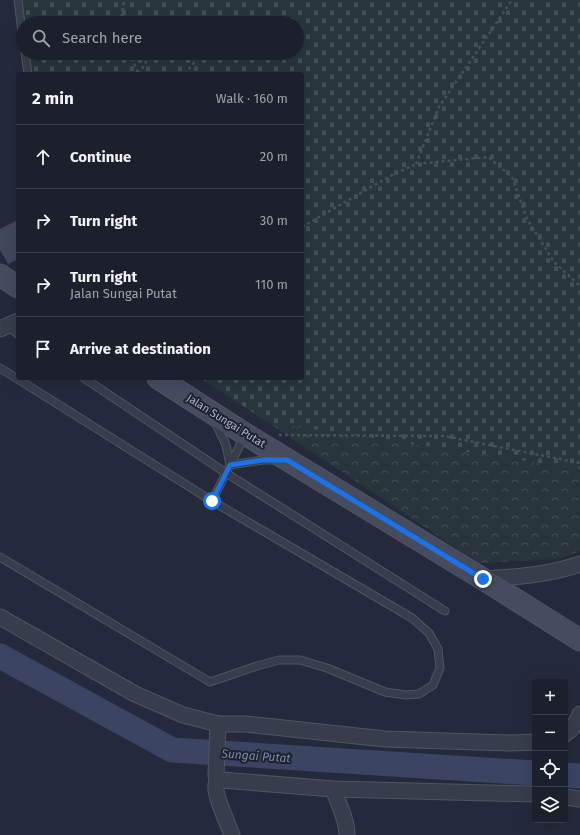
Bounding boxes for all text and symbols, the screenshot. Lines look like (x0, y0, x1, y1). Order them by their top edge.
search box (16, 16, 304, 60)
icon: search (30, 27, 52, 49)
text: Search here (62, 29, 142, 47)
text: 2 min (32, 88, 74, 109)
text: Walk · 160 m (216, 91, 288, 106)
icon: ahead (32, 146, 54, 168)
text: Continue (70, 148, 131, 166)
text: 20 m (260, 149, 288, 164)
icon: right (32, 210, 54, 232)
text: Turn right (70, 212, 137, 230)
text: 30 m (260, 213, 288, 228)
text: Turn right (70, 268, 137, 286)
icon: right (32, 274, 54, 296)
text: 110 m (255, 277, 288, 292)
text: Jalan Sungai Putat (70, 286, 177, 301)
icon: arrive (32, 338, 54, 360)
text: Arrive at destination (70, 340, 211, 358)
street label: Jalan Sungai Putat (184, 392, 268, 450)
route start (203, 492, 221, 510)
route end (474, 570, 492, 588)
map controls (532, 679, 568, 823)
button: + (532, 679, 568, 715)
button: − (532, 715, 568, 751)
water label: Sungai Putat (220, 747, 292, 765)
button: locate (532, 751, 568, 787)
button: layers (532, 787, 568, 823)

